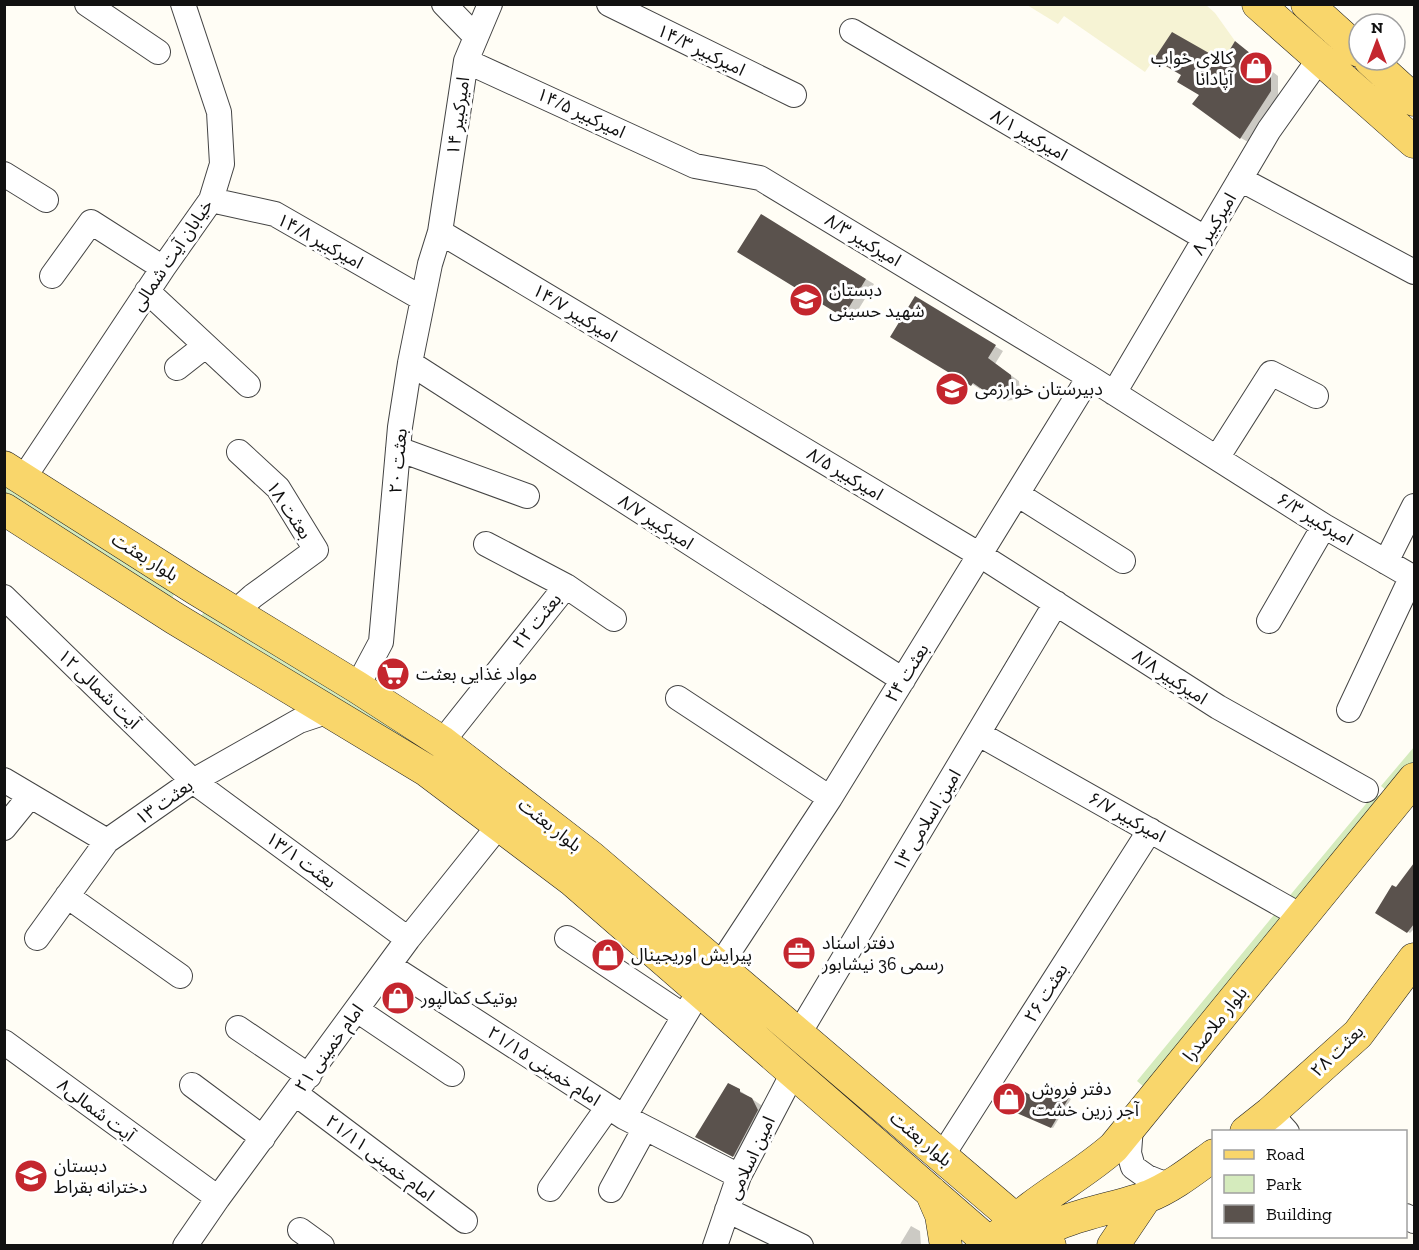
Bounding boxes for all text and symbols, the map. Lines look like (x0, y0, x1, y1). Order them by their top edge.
north arrow (1347, 12, 1407, 72)
text: N (1371, 18, 1383, 37)
street label: امیرکبیر ۱۴/۳ (653, 19, 749, 81)
place label: کالای خواب آپادانا (1151, 47, 1234, 90)
shop icon: کالای خواب آپادانا (1238, 50, 1274, 86)
street label: امیرکبیر ۱۴ (442, 75, 474, 157)
street label: امیرکبیر ۱۴/۵ (533, 83, 629, 143)
street label: امیرکبیر ۸/۱ (987, 104, 1071, 166)
street label: امیرکبیر ۸ (1187, 189, 1241, 259)
street label: خیابان آیت شمالی (127, 195, 217, 315)
street label: امیرکبیر ۱۴/۸ (273, 208, 367, 274)
street label: امیرکبیر ۸/۳ (821, 209, 905, 271)
street label: امیرکبیر ۱۴/۷ (528, 279, 622, 347)
place label: دبستان شهید حسینی (829, 279, 925, 322)
school or university icon: دبستان شهید حسینی (788, 282, 824, 318)
school or university icon: دبیرستان خوارزمی (934, 371, 970, 407)
place label: دبیرستان خوارزمی (975, 378, 1103, 400)
street label: بعثت ۲۰ (384, 428, 412, 494)
street label: امیرکبیر ۸/۵ (803, 443, 887, 505)
street label: بعثت ۱۸ (262, 477, 316, 543)
street label: امیرکبیر ۶/۳ (1273, 488, 1357, 550)
street label: امیرکبیر ۸/۷ (614, 490, 698, 554)
street label: بلوار بعثت (108, 528, 182, 586)
street label: بعثت ۲۲ (508, 589, 566, 653)
street label: بعثت ۲۴ (880, 639, 934, 707)
street label: آیت شمالی ۱۲ (53, 644, 145, 734)
street label: امیرکبیر ۸/۸ (1128, 645, 1212, 709)
supermarket icon: مواد غذایی بعثت (375, 656, 411, 692)
place label: مواد غذایی بعثت (416, 663, 537, 685)
street label: امین اسلامی ۱۳ (888, 765, 966, 875)
street label: بعثت ۱۳ (131, 774, 197, 830)
street label: امیرکبیر ۶/۷ (1084, 787, 1170, 847)
street label: بلوار بعثت (514, 793, 586, 857)
street label: بعثت ۱۳/۱ (261, 827, 341, 893)
place label: دفتر اسناد رسمی 36 نیشابور (821, 932, 944, 975)
office icon: دفتر اسناد رسمی 36 نیشابور (781, 935, 817, 971)
shop icon: پیرایش اوریجینال (590, 937, 626, 973)
place label: پیرایش اوریجینال (631, 944, 752, 966)
street label: بعثت ۲۶ (1019, 959, 1073, 1027)
shop icon: بوتیک کمالپور (380, 980, 416, 1016)
street label: بلوار ملاصدرا (1178, 982, 1252, 1066)
place label: بوتیک کمالپور (420, 987, 518, 1009)
street label: امام خمینی ۲۱ (290, 1000, 371, 1098)
street label: بعثت ۲۸ (1306, 1020, 1368, 1082)
street label: امام خمینی ۲۱/۱۵ (482, 1021, 605, 1113)
street label: آیت شمالی۸ (53, 1074, 140, 1147)
place label: دفتر فروش آجر زرین خشت (1032, 1078, 1140, 1121)
shop icon: دفتر فروش آجر زرین خشت (991, 1081, 1027, 1117)
street label: بلوار بعثت (885, 1107, 957, 1171)
street label: امام خمینی ۲۱/۱۱ (320, 1110, 439, 1208)
street label: امین اسلامی (722, 1113, 780, 1203)
legend (1212, 1130, 1407, 1238)
text: Road (1266, 1143, 1305, 1165)
place label: دبستان دخترانه بقراط (54, 1155, 147, 1198)
school or university icon: دبستان دخترانه بقراط (13, 1158, 49, 1194)
text: Park (1266, 1173, 1302, 1195)
text: Building (1266, 1203, 1332, 1225)

